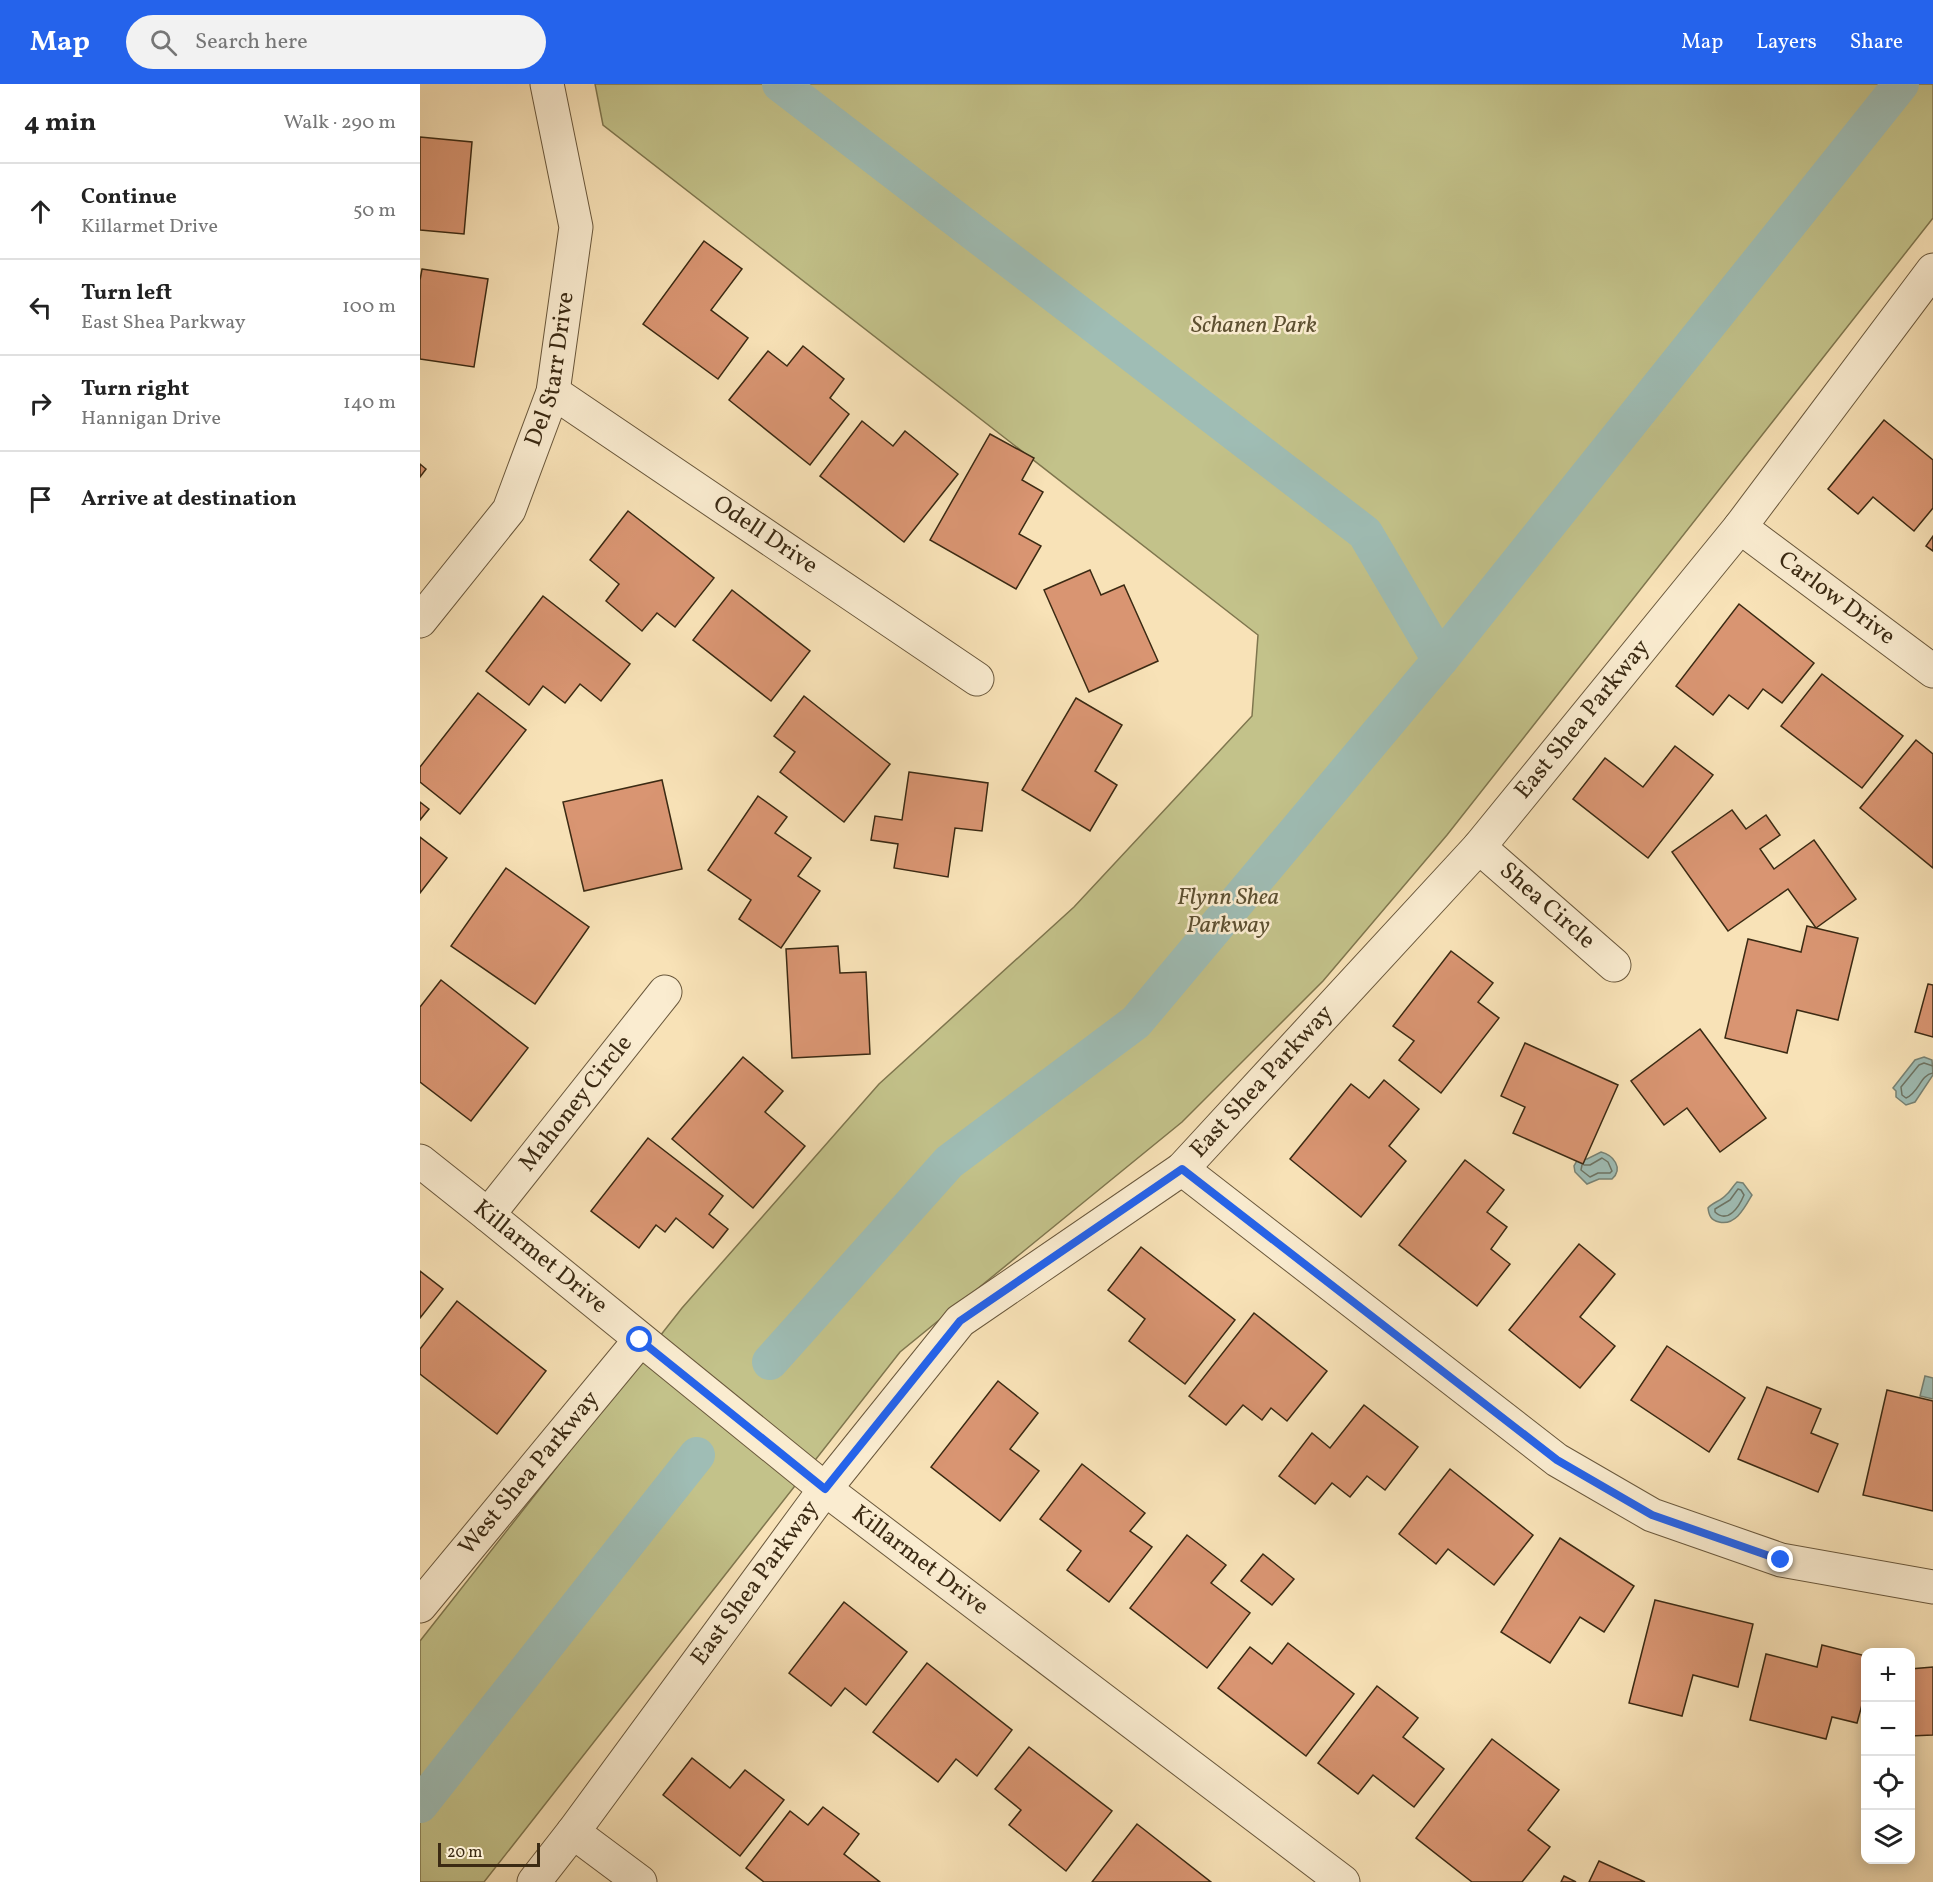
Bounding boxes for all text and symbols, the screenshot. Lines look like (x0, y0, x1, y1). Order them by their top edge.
search box (126, 15, 546, 69)
text: Map (30, 23, 90, 62)
icon: search (147, 26, 180, 59)
text: Search here (195, 27, 308, 58)
text: Map (1681, 28, 1723, 57)
text: Layers (1756, 28, 1817, 57)
text: Share (1850, 28, 1903, 57)
text: 4 min (24, 105, 96, 141)
text: Walk · 290 m (284, 109, 396, 137)
text: Continue (81, 182, 177, 213)
icon: ahead (24, 195, 57, 228)
text: 50 m (353, 197, 396, 225)
text: Killarmet Drive (81, 213, 218, 241)
text: Turn left (81, 278, 172, 309)
street label: Del Starr Drive (517, 290, 584, 452)
icon: left (24, 291, 57, 324)
text: 100 m (342, 293, 396, 321)
text: East Shea Parkway (81, 309, 245, 337)
park label: Schanen Park (1191, 309, 1317, 343)
text: Turn right (81, 374, 189, 405)
icon: right (24, 387, 57, 420)
text: 140 m (343, 389, 396, 417)
text: Hannigan Drive (81, 405, 221, 433)
icon: arrive (24, 483, 57, 516)
text: Arrive at destination (81, 484, 297, 515)
street label: Odell Drive (706, 488, 824, 583)
street label: Carlow Drive (1770, 544, 1902, 654)
street label: East Shea Parkway (1507, 632, 1658, 807)
street label: Shea Circle (1491, 855, 1602, 958)
park label: Flynn Shea Parkway (1177, 881, 1279, 943)
street label: East Shea Parkway (1183, 998, 1342, 1166)
street label: Mahoney Circle (511, 1028, 641, 1179)
street label: Killarmet Drive (466, 1192, 615, 1322)
route start (626, 1326, 652, 1352)
street label: West Shea Parkway (451, 1384, 608, 1563)
street label: East Shea Parkway (684, 1494, 828, 1673)
street label: Killarmet Drive (844, 1498, 995, 1624)
route end (1767, 1546, 1793, 1572)
map controls (1861, 1648, 1915, 1864)
button: + (1861, 1648, 1915, 1702)
button: − (1861, 1702, 1915, 1756)
button: locate (1861, 1756, 1915, 1810)
button: layers (1861, 1810, 1915, 1864)
scale bar (438, 1840, 540, 1868)
text: 20 m (447, 1842, 482, 1864)

